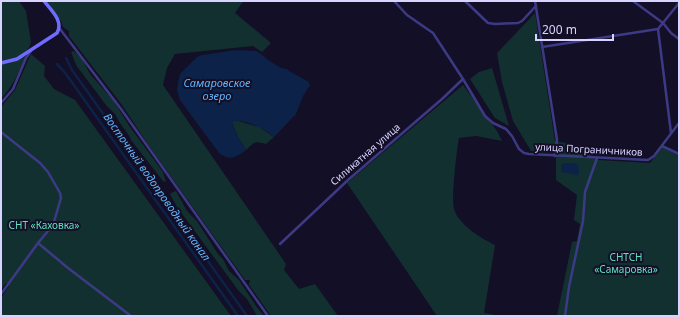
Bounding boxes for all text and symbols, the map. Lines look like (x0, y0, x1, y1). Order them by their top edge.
scale bar (536, 16, 613, 42)
text: 200 m (542, 21, 577, 38)
water label: Самаровское озеро (183, 75, 251, 103)
water label: Восточный водопроводный канал (100, 110, 214, 264)
street label: Силикатная улица (327, 120, 403, 188)
street label: улица Пограничников (535, 139, 643, 159)
park label: СНТ «Каховка» (9, 218, 79, 232)
park label: СНТСН «Самаровка» (594, 250, 658, 276)

